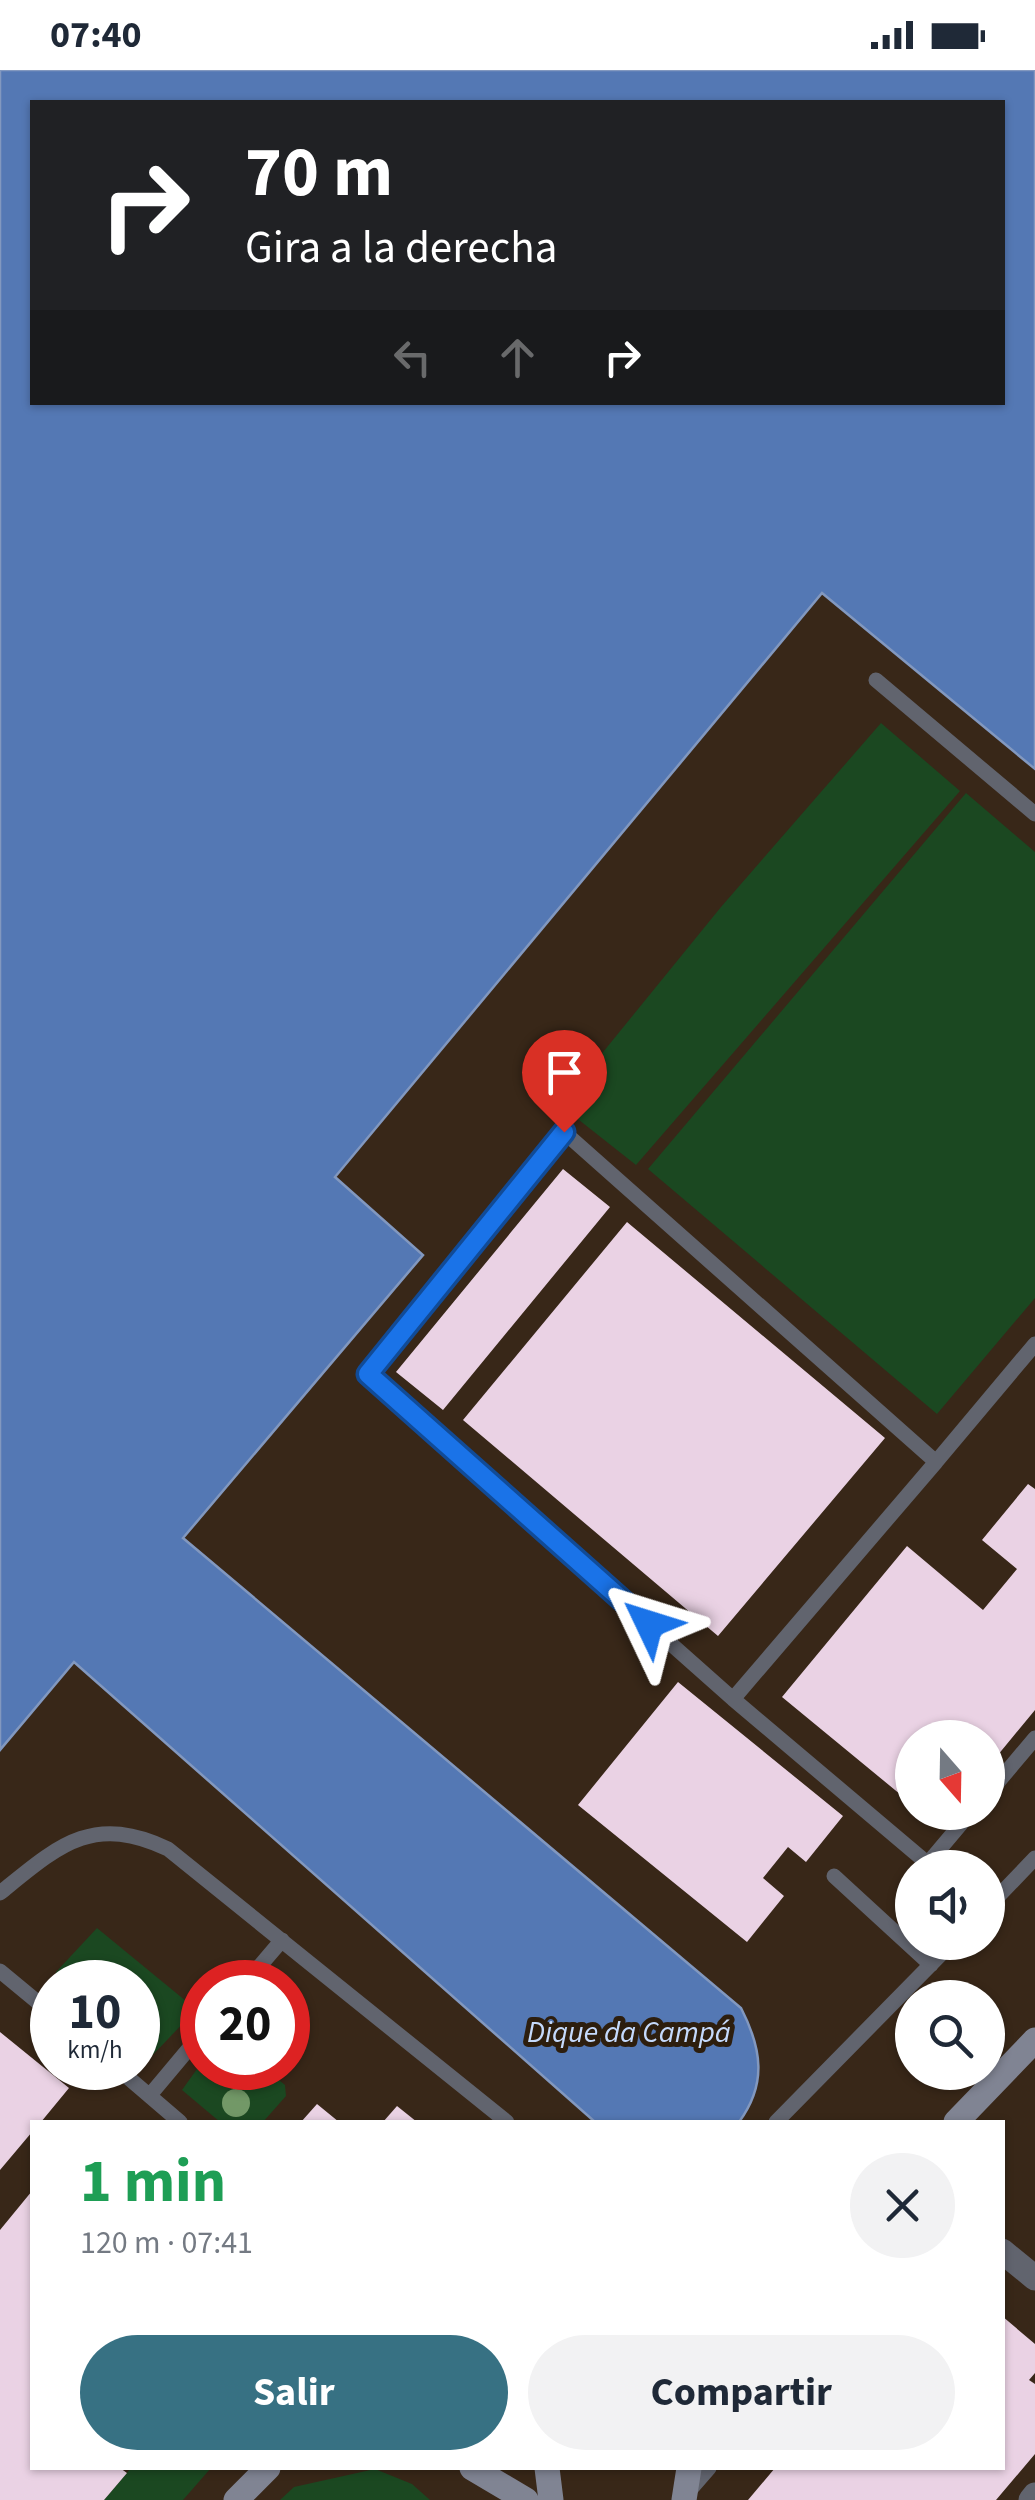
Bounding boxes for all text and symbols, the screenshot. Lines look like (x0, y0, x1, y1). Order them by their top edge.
text: 07:40 (50, 8, 142, 62)
text: 70 m (245, 123, 393, 223)
icon: right (80, 140, 210, 270)
text: Gira a la derecha (245, 216, 557, 280)
icon: left (385, 330, 440, 385)
icon: ahead (490, 330, 545, 385)
icon: right (595, 330, 650, 385)
pin (522, 1030, 607, 1133)
icon: arrive (537, 1045, 592, 1100)
position arrow (597, 1572, 701, 1676)
north arrow (895, 1720, 1005, 1830)
map controls (895, 1720, 1005, 2090)
button: sound (895, 1850, 1005, 1960)
speed limit sign: 20 (180, 1960, 310, 2090)
text: 10 (69, 1977, 121, 2048)
button: search (895, 1980, 1005, 2090)
water label: Dique da Campá (527, 2011, 731, 2054)
text: km/h (67, 2032, 123, 2068)
text: 1 min (80, 2140, 226, 2225)
button: close (850, 2153, 955, 2258)
text: 120 m · 07:41 (80, 2220, 253, 2266)
button: Salir (80, 2335, 508, 2450)
button: Compartir (528, 2335, 955, 2450)

